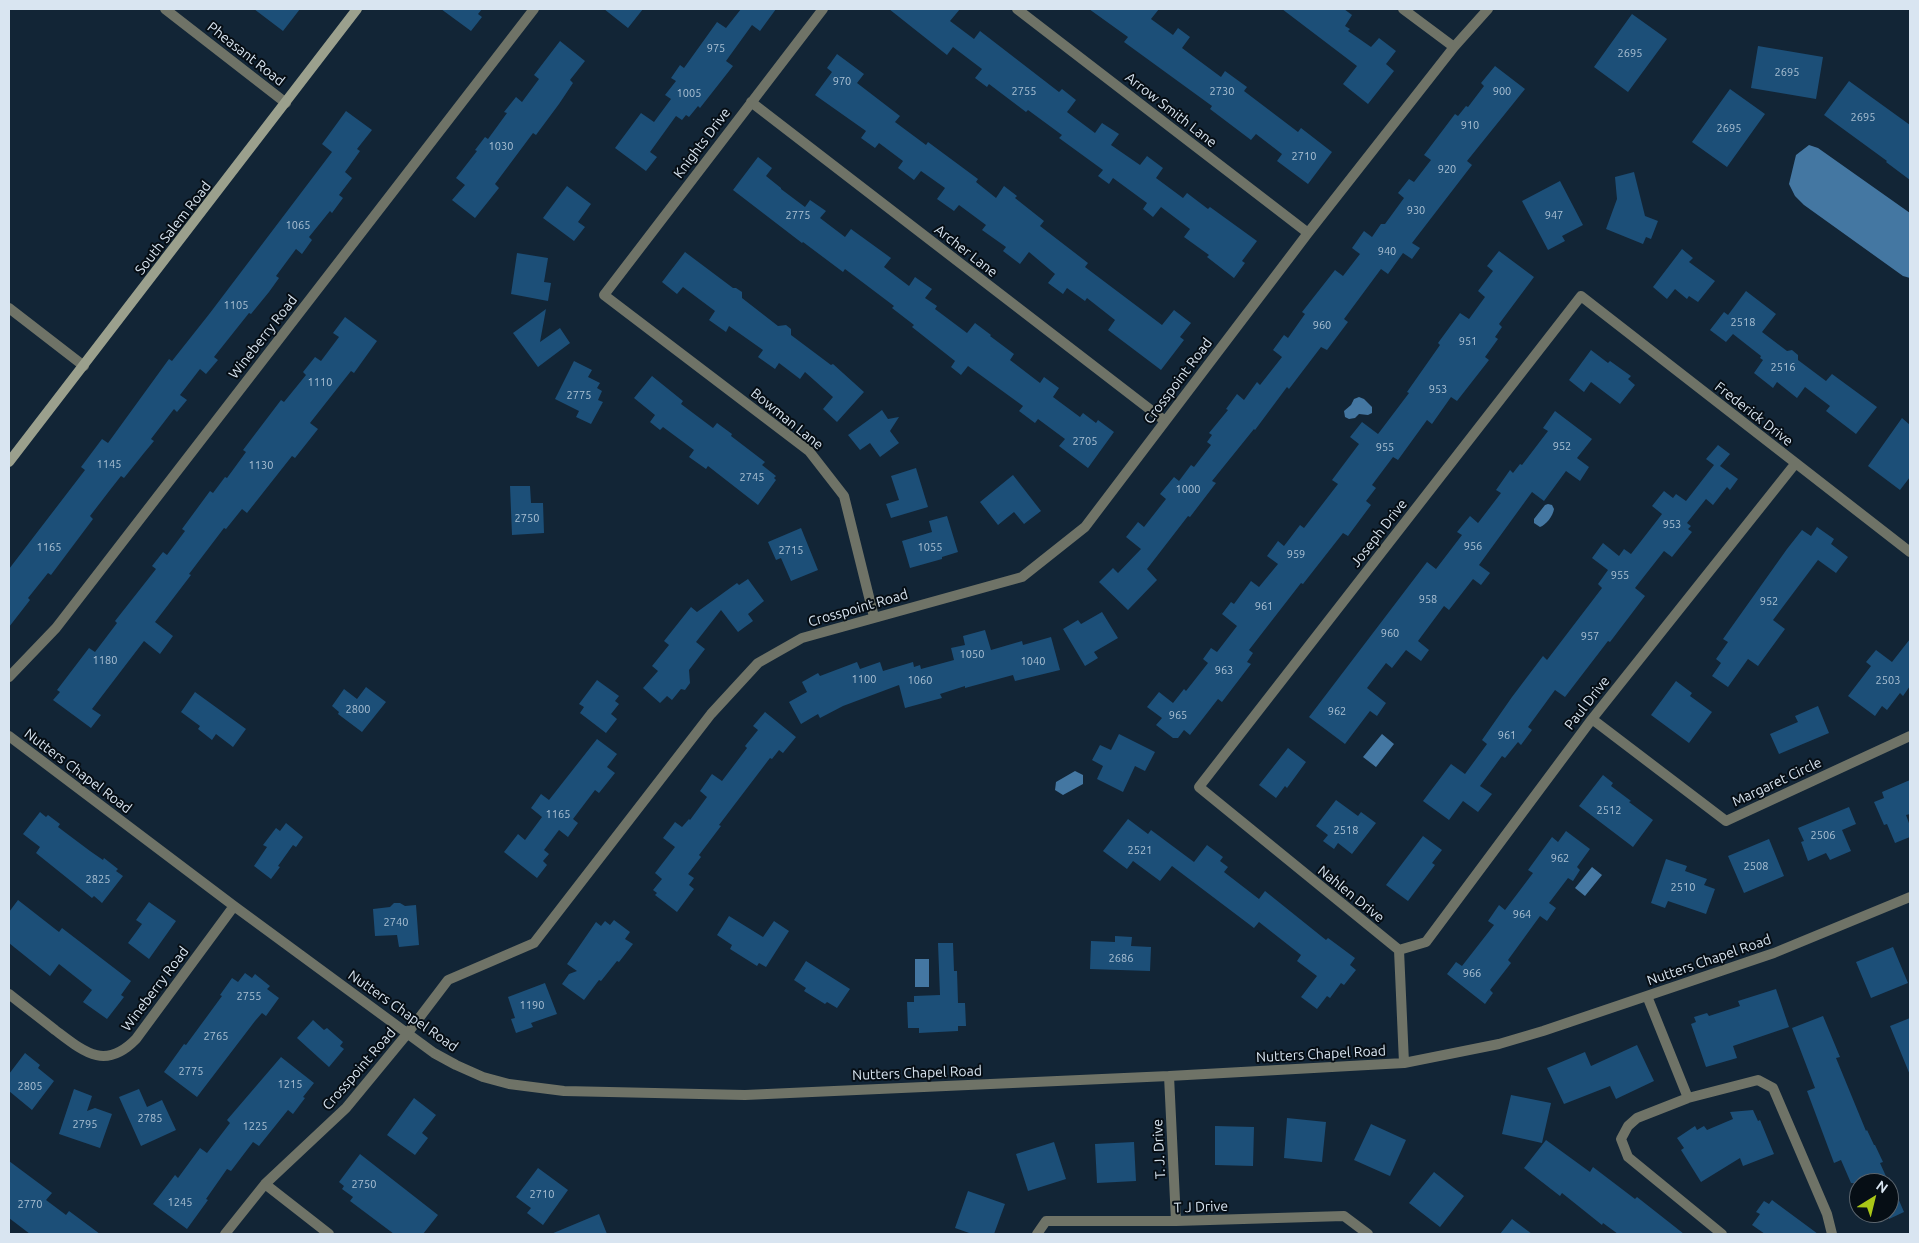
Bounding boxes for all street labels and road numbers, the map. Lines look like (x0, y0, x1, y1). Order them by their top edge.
street label: Pheasant Road (204, 19, 288, 89)
street label: Arrow Smith Lane (1122, 69, 1220, 151)
street label: Knights Drive (670, 104, 734, 182)
street label: South Salem Road (131, 178, 215, 278)
street label: Archer Lane (931, 221, 1001, 281)
street label: Wineberry Road (225, 292, 301, 382)
street label: Crosspoint Road (1140, 335, 1216, 427)
street label: Frederick Drive (1712, 378, 1796, 450)
street label: Bowman Lane (747, 385, 827, 453)
street label: Joseph Drive (1347, 496, 1411, 570)
street label: Crosspoint Road (806, 586, 910, 630)
street label: Paul Drive (1561, 673, 1613, 733)
street label: Nutters Chapel Road (21, 725, 135, 817)
street label: Margaret Circle (1730, 754, 1824, 810)
street label: Nahlen Drive (1314, 862, 1388, 926)
street label: Nutters Chapel Road (1645, 931, 1773, 989)
street label: Wineberry Road (118, 943, 192, 1035)
street label: Nutters Chapel Road (345, 967, 461, 1055)
street label: Crosspoint Road (319, 1025, 399, 1113)
street label: Nutters Chapel Road (1256, 1042, 1386, 1066)
street label: Nutters Chapel Road (852, 1062, 982, 1084)
street label: T. J. Drive (1149, 1119, 1169, 1179)
street label: T J Drive (1174, 1198, 1228, 1216)

